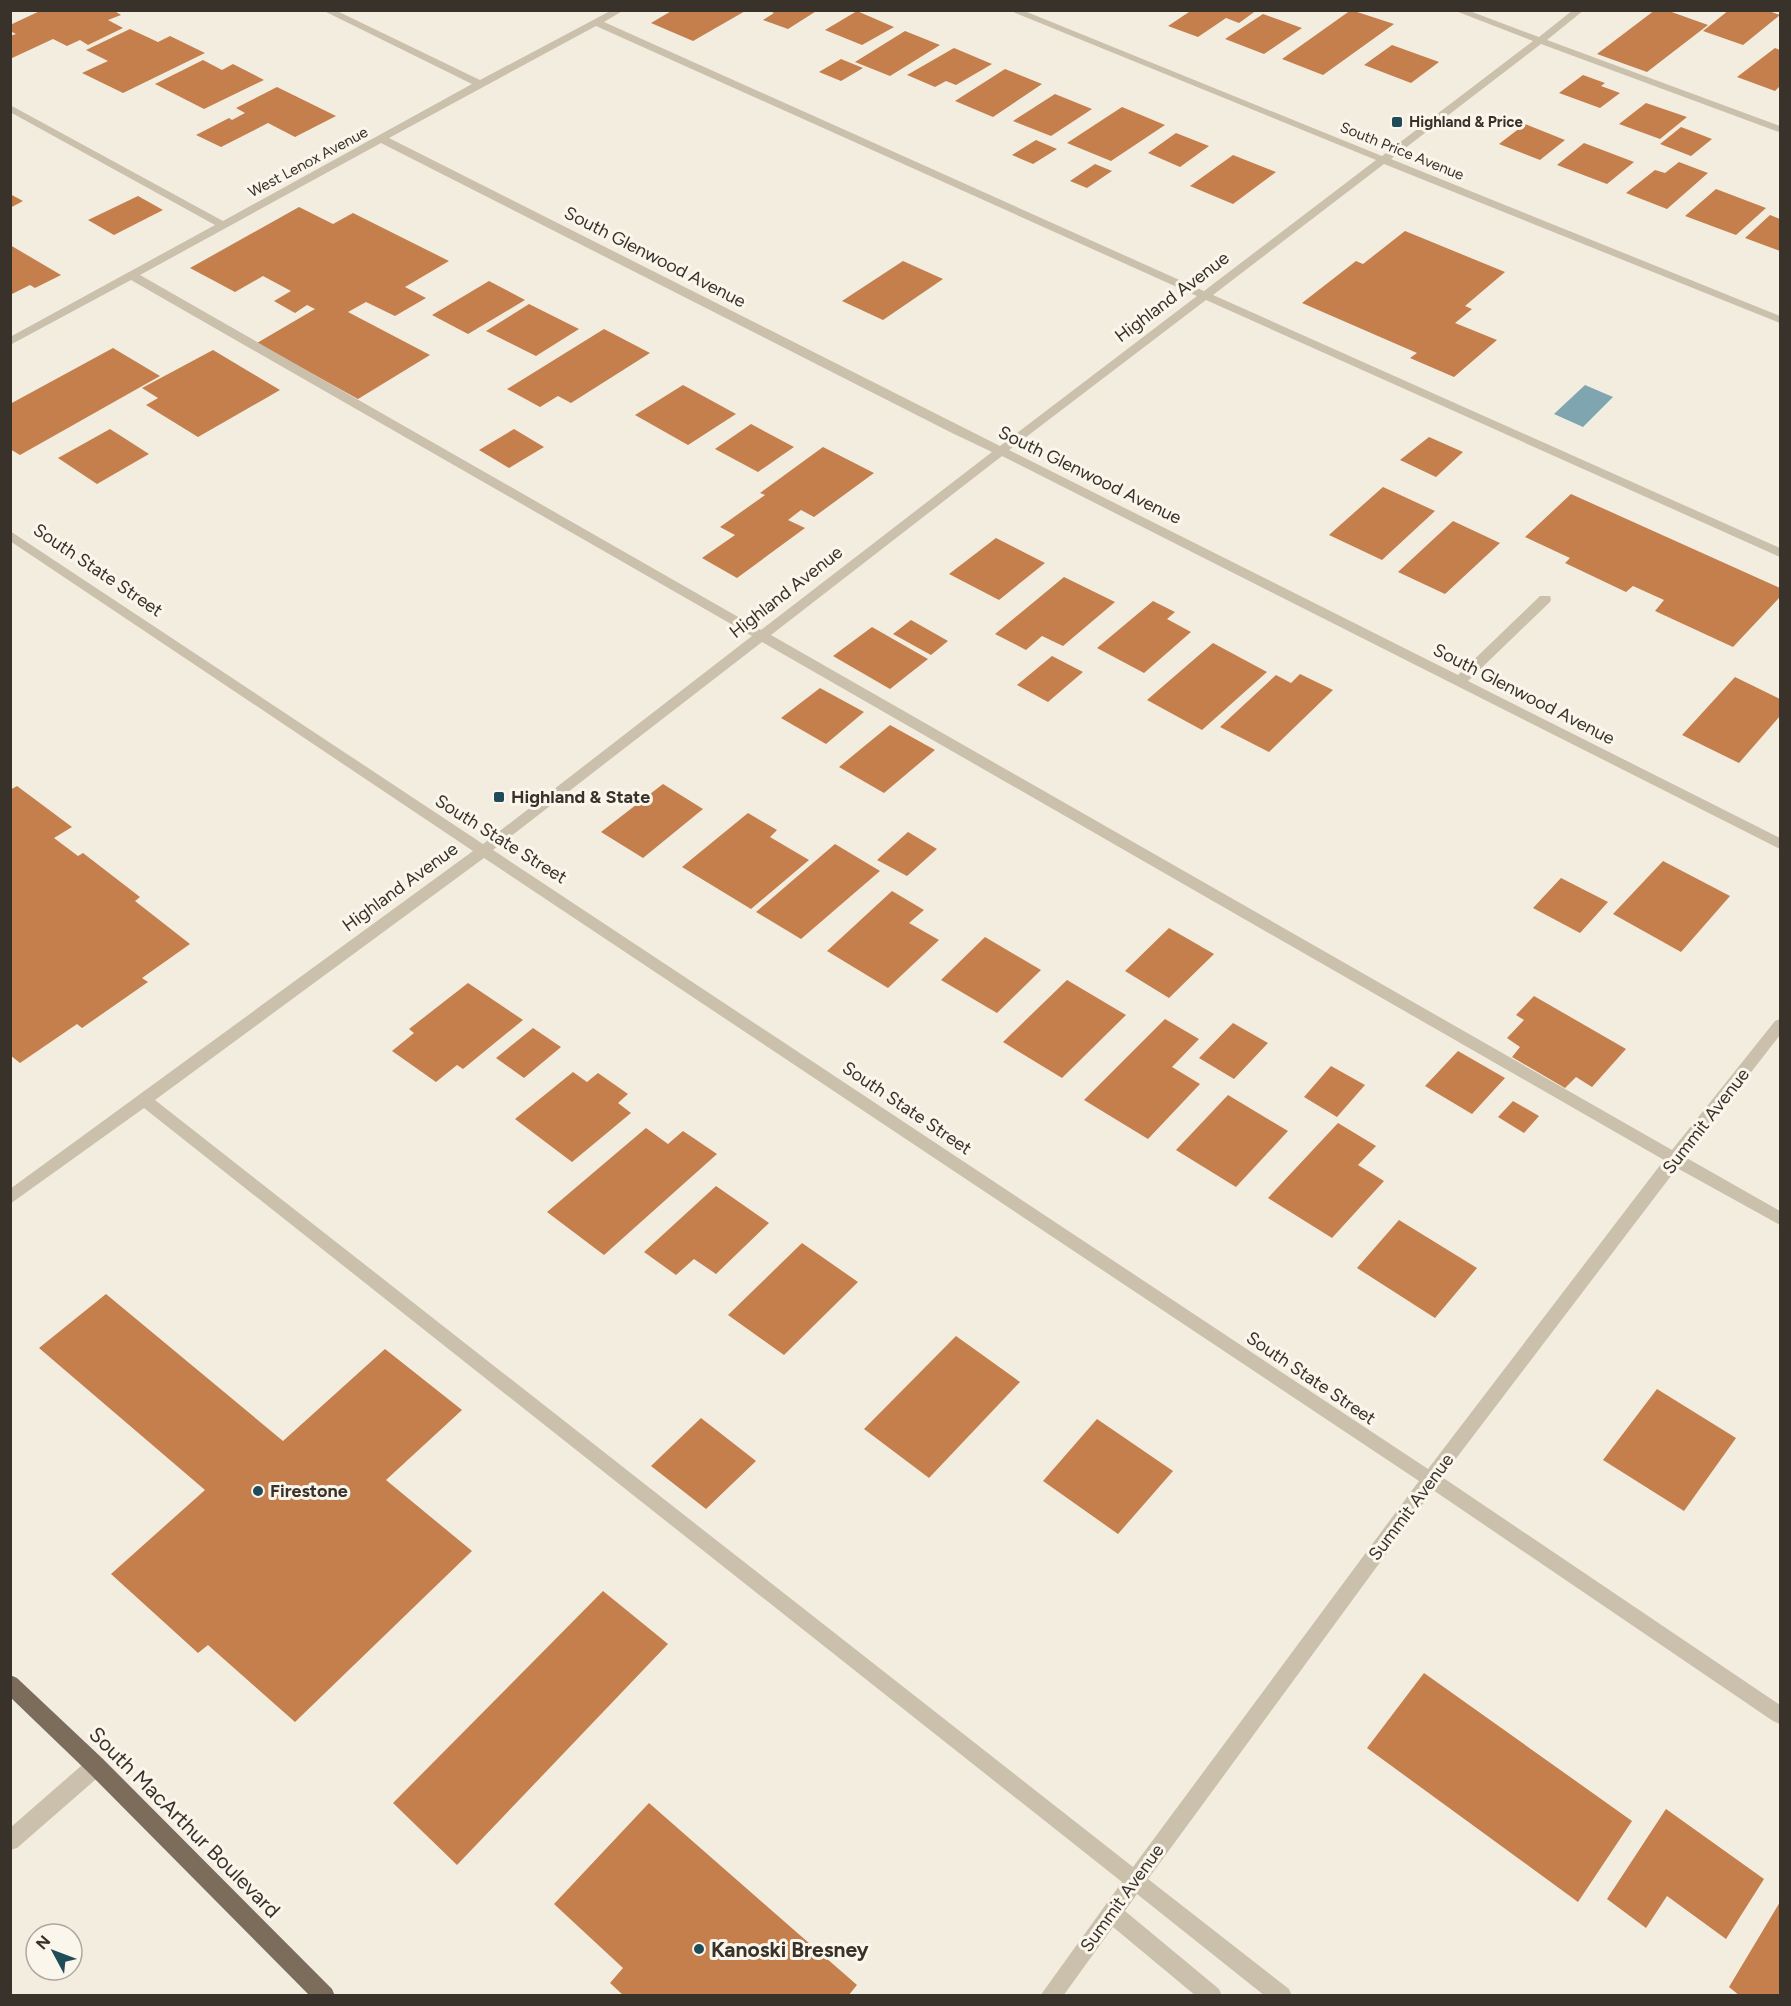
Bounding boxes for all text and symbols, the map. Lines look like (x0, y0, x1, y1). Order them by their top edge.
place label: Highland & Price (1409, 113, 1524, 131)
marker: Highland & Price (1390, 115, 1404, 129)
street label: South Price Avenue (1337, 118, 1467, 184)
street label: West Lenox Avenue (245, 123, 371, 201)
street label: South Glenwood Avenue (561, 202, 750, 312)
street label: Highland Avenue (1111, 247, 1234, 347)
street label: South Glenwood Avenue (995, 421, 1185, 529)
street label: South State Street (29, 519, 167, 622)
street label: Highland Avenue (725, 541, 847, 643)
street label: South Glenwood Avenue (1430, 639, 1619, 749)
place label: Highland & State (511, 786, 650, 808)
street label: South State Street (431, 790, 571, 889)
marker: Highland & State (492, 790, 506, 804)
street label: Highland Avenue (338, 838, 462, 936)
street label: South State Street (838, 1057, 976, 1160)
street label: Summit Avenue (1658, 1064, 1754, 1178)
street label: South State Street (1242, 1327, 1380, 1430)
street label: Summit Avenue (1364, 1449, 1458, 1565)
place label: Firestone (270, 1480, 348, 1502)
marker: Firestone (251, 1484, 265, 1498)
street label: South MacArthur Boulevard (84, 1721, 286, 1923)
street label: Summit Avenue (1075, 1840, 1169, 1956)
north arrow (24, 1922, 84, 1982)
text: N (32, 1932, 54, 1953)
place label: Kanoski Bresney (711, 1937, 870, 1962)
marker: Kanoski Bresney (692, 1942, 706, 1956)

